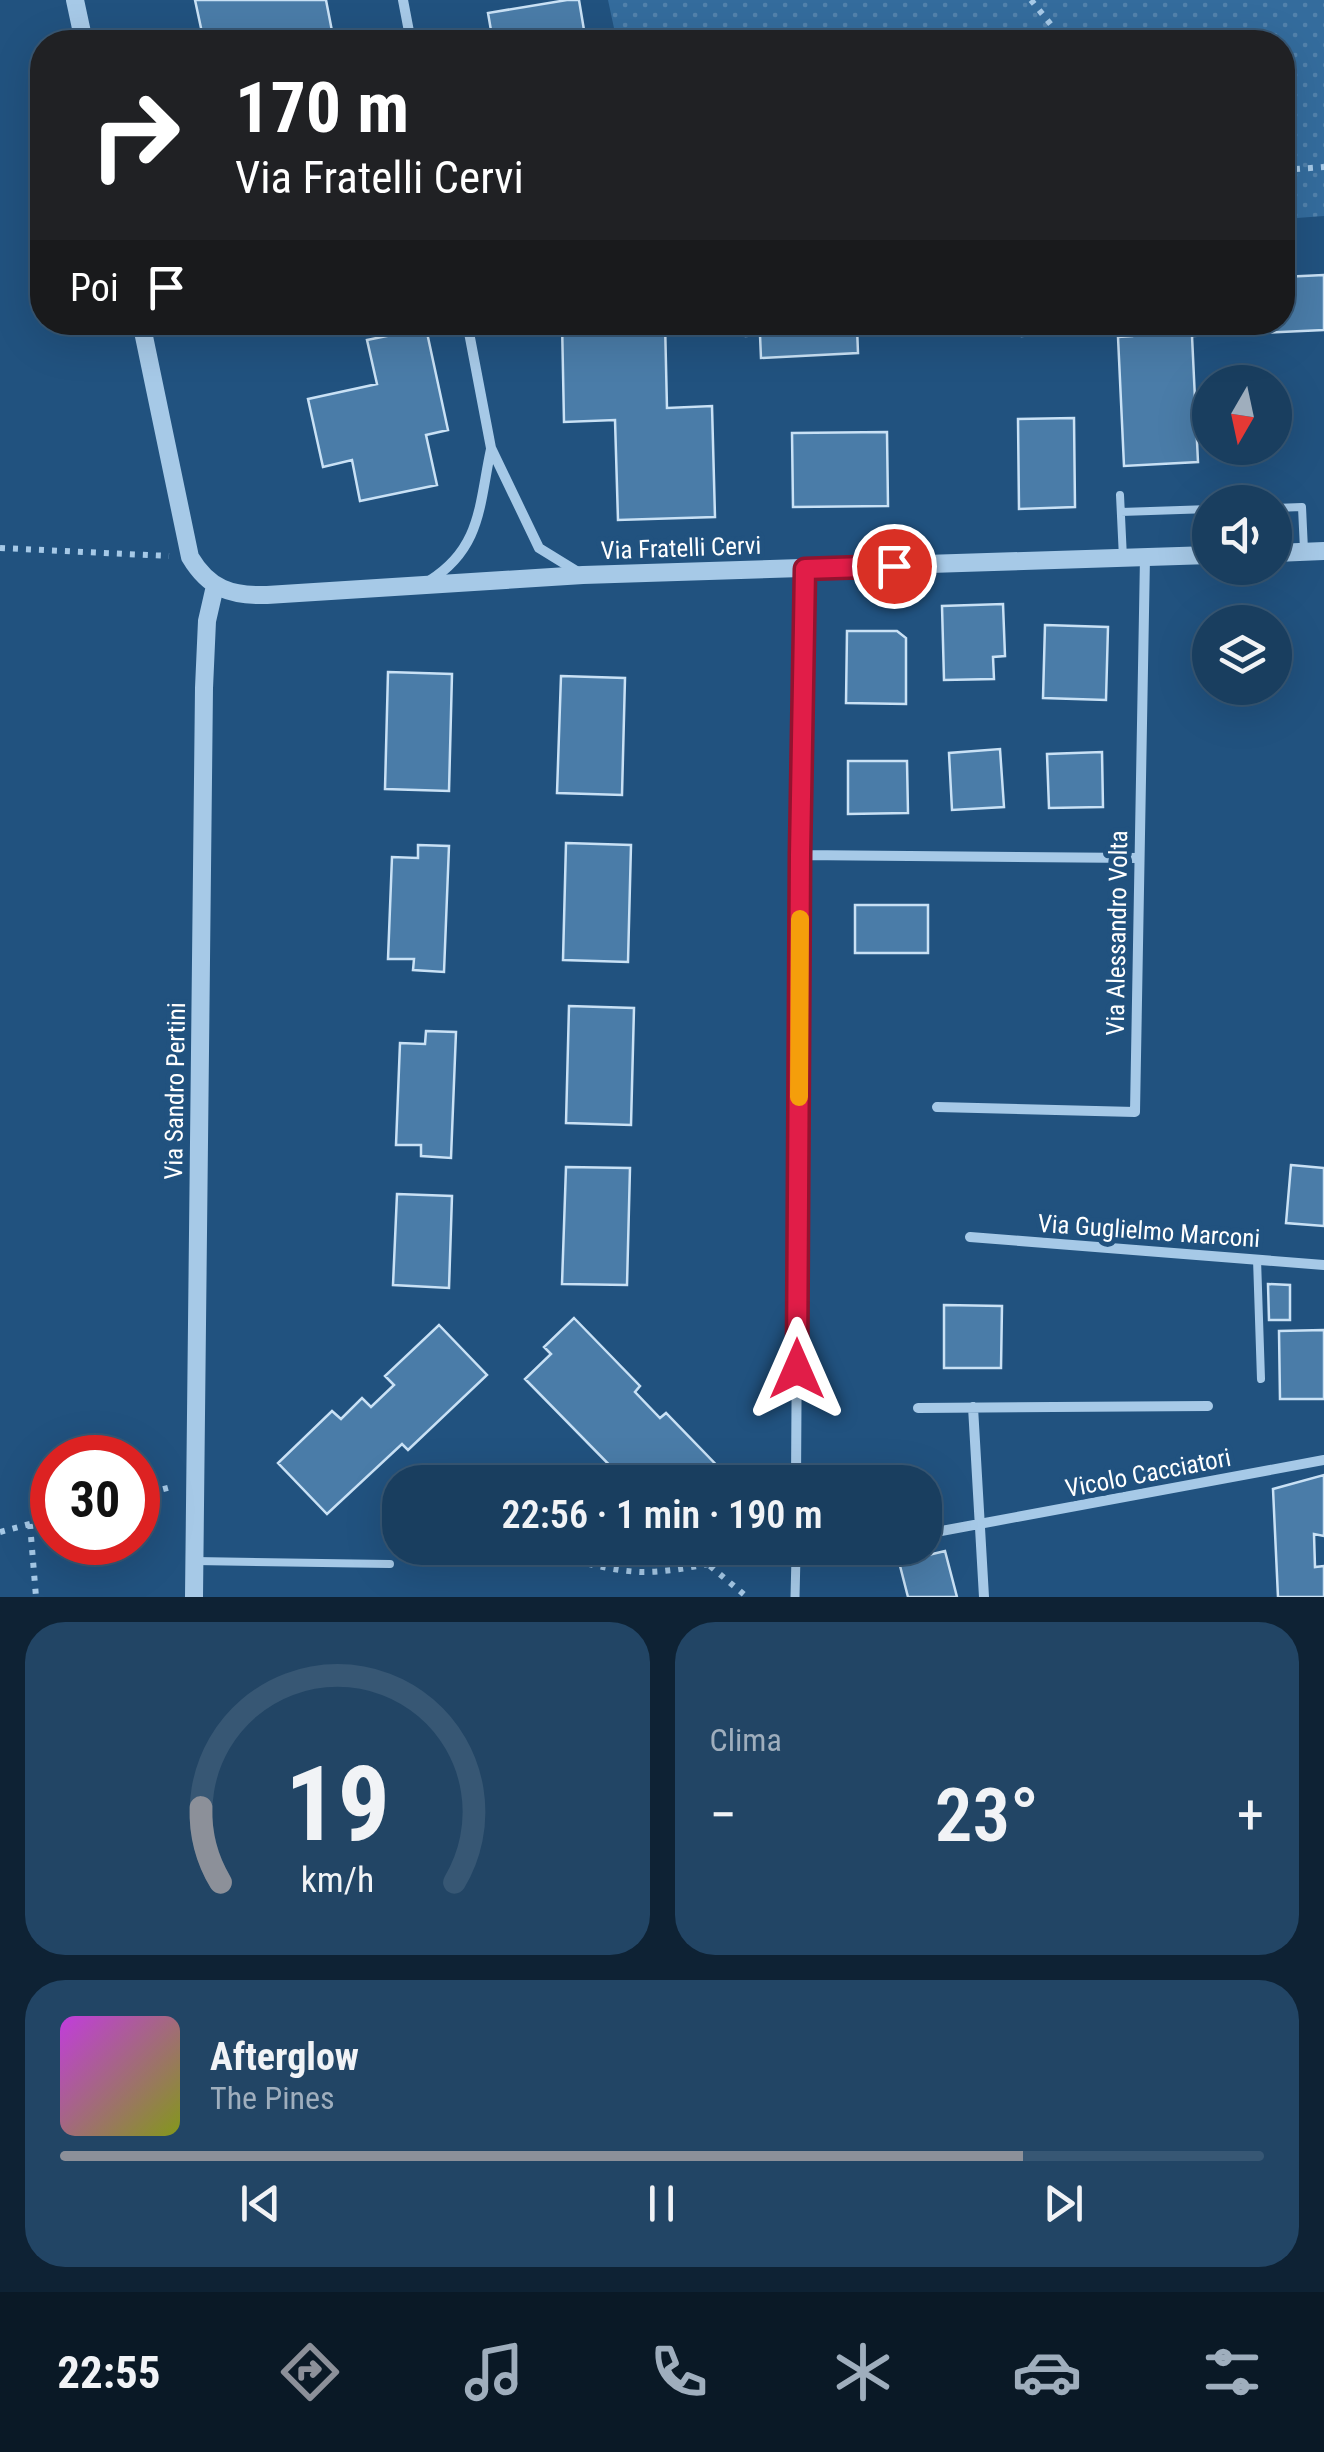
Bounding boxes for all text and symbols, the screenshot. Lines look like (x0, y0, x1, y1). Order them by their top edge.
text: 170 m (235, 67, 409, 149)
icon: right (70, 70, 200, 200)
text: Via Fratelli Cervi (235, 151, 524, 204)
icon: arrive (139, 260, 194, 315)
text: Poi (70, 266, 119, 310)
north arrow (1192, 365, 1292, 465)
map controls (1192, 365, 1292, 705)
button: sound (1192, 485, 1292, 585)
pin (852, 524, 937, 609)
street label: Via Fratelli Cervi (600, 531, 762, 565)
icon: arrive (867, 539, 922, 594)
button: layers (1192, 605, 1292, 705)
street label: Via Alessandro Volta (1101, 830, 1133, 1036)
street label: Via Sandro Pertini (159, 1002, 191, 1180)
street label: Via Guglielmo Marconi (1037, 1209, 1261, 1253)
position arrow (745, 1317, 849, 1421)
speed limit sign: 30 (30, 1435, 160, 1565)
street label: Vicolo Cacciatori (1063, 1443, 1233, 1503)
text: 22:56 · 1 min · 190 m (502, 1493, 822, 1537)
text: Clima (710, 1721, 782, 1759)
text: 19 (285, 1744, 390, 1865)
text: 23° (935, 1771, 1039, 1859)
text: − (710, 1783, 737, 1847)
text: + (1237, 1783, 1264, 1847)
text: km/h (300, 1859, 374, 1901)
text: Afterglow (210, 2035, 359, 2079)
text: The Pines (210, 2079, 335, 2117)
icon: previous (233, 2176, 288, 2231)
icon: pause (634, 2176, 689, 2231)
icon: next (1036, 2176, 1091, 2231)
icon: directions (275, 2337, 345, 2407)
icon: music (459, 2337, 529, 2407)
icon: phone (644, 2337, 714, 2407)
icon: climate (828, 2337, 898, 2407)
icon: car (1012, 2337, 1082, 2407)
icon: filters (1197, 2337, 1267, 2407)
text: 22:55 (57, 2346, 160, 2399)

